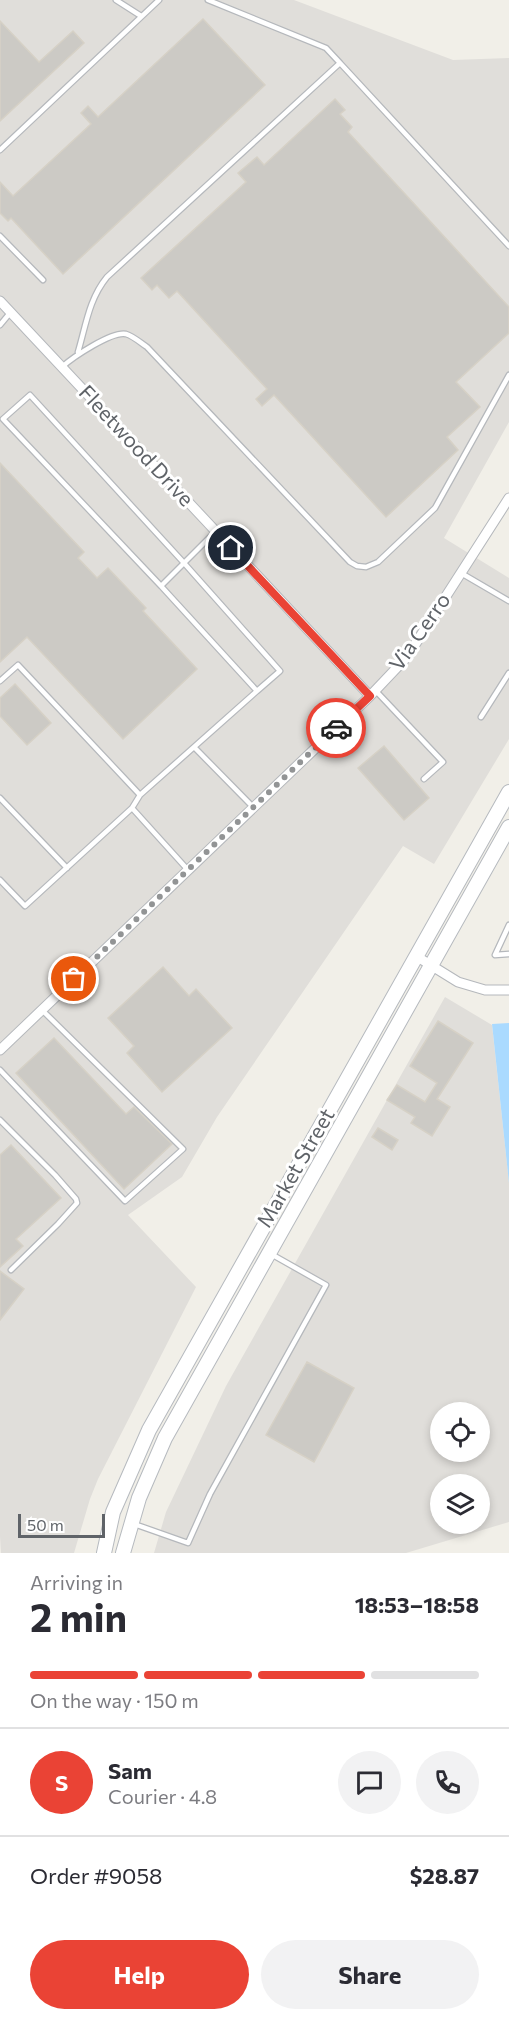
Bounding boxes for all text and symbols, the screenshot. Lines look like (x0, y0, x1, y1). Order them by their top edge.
street label: Fleetwood Drive (75, 379, 200, 511)
pin (205, 522, 256, 573)
icon: home (214, 531, 247, 564)
street label: Via Cerro (383, 587, 455, 675)
courier (306, 698, 366, 758)
icon: car (320, 712, 353, 745)
pin (48, 953, 99, 1004)
icon: bag (57, 962, 90, 995)
street label: Market Street (251, 1103, 339, 1231)
map controls (430, 1402, 490, 1534)
button: locate (430, 1402, 490, 1462)
button: layers (430, 1474, 490, 1534)
scale bar (18, 1511, 105, 1538)
text: 50 m (27, 1515, 64, 1534)
text: Arriving in (30, 1570, 123, 1594)
text: 18:53–18:58 (355, 1591, 479, 1618)
text: 2 min (30, 1592, 127, 1640)
text: On the way · 150 m (30, 1688, 199, 1712)
button: chat (338, 1751, 401, 1814)
button: phone (416, 1751, 479, 1814)
text: Sam (108, 1757, 152, 1784)
text: S (55, 1769, 68, 1796)
text: Courier · 4.8 (108, 1784, 217, 1808)
text: Order #9058 (30, 1862, 162, 1889)
text: $28.87 (410, 1862, 479, 1889)
button: Help (30, 1940, 249, 2009)
button: Share (261, 1940, 479, 2009)

